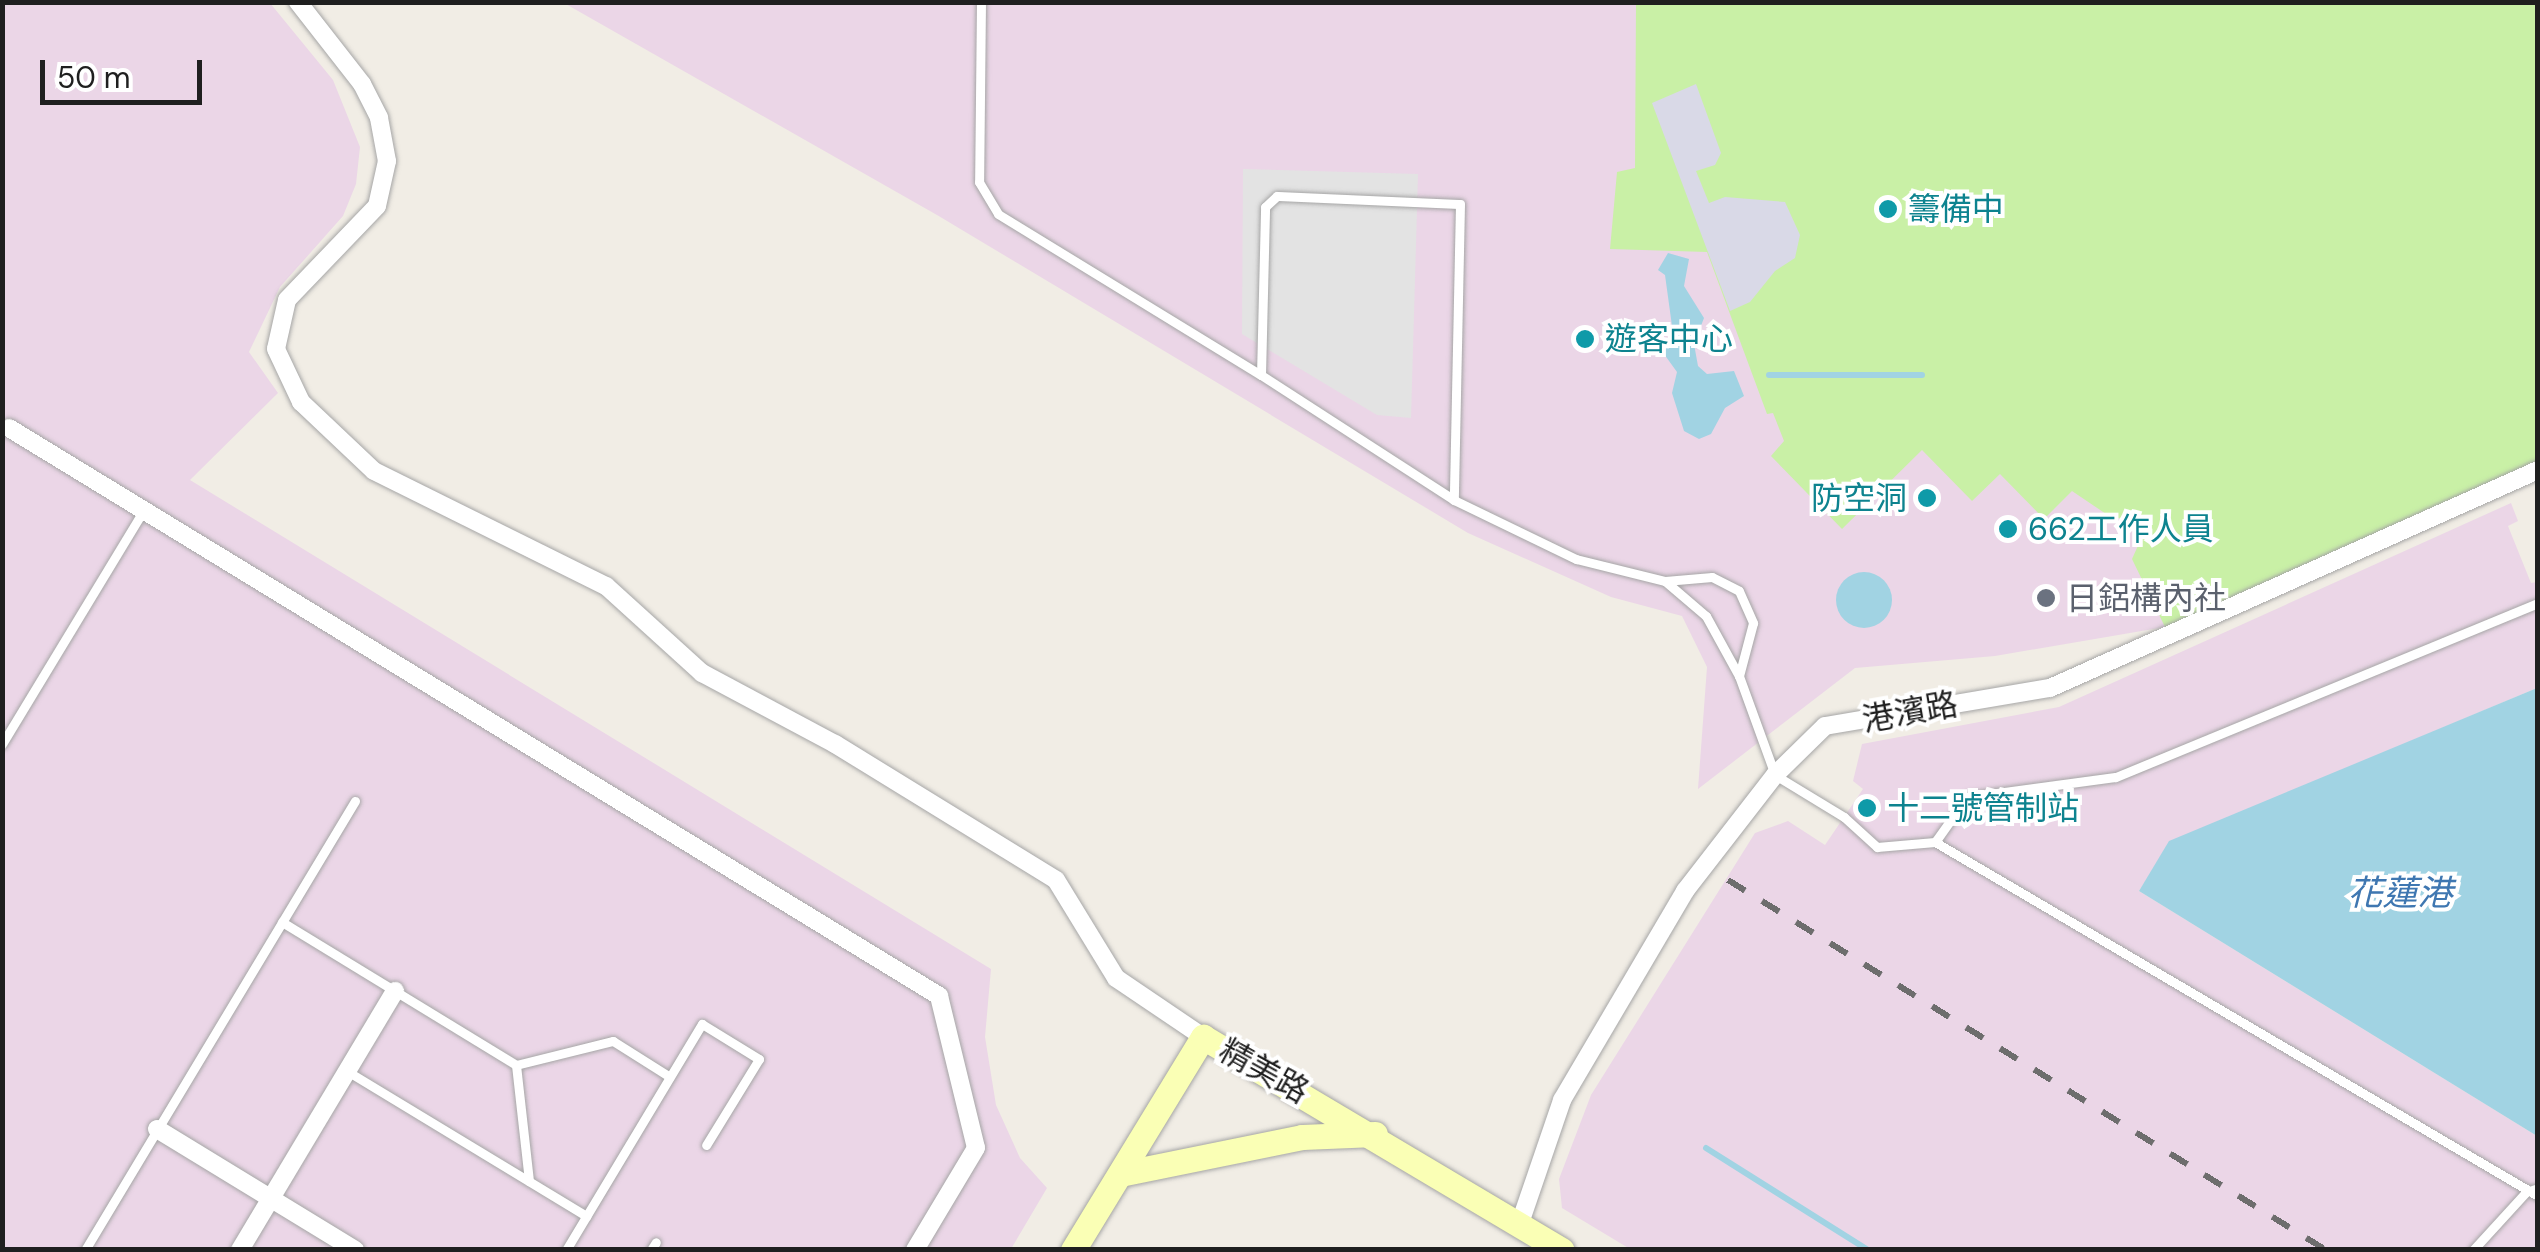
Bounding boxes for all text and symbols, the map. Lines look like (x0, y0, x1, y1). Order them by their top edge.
scale bar (45, 40, 208, 102)
text: 50 m (57, 58, 131, 97)
place label: 籌備中 (1908, 190, 2004, 228)
marker: 籌備中 (1877, 198, 1899, 220)
place label: 遊客中心 (1605, 320, 1733, 358)
marker: 遊客中心 (1574, 328, 1596, 350)
place label: 防空洞 (1811, 479, 1907, 517)
marker: 防空洞 (1916, 487, 1938, 509)
place label: 662工作人員 (2028, 510, 2214, 548)
marker: 662工作人員 (1997, 518, 2019, 540)
place label: 日鋁構內社 (2066, 579, 2226, 617)
marker: 日鋁構內社 (2035, 587, 2057, 609)
street label: 港濱路 (1859, 685, 1961, 739)
place label: 十二號管制站 (1887, 789, 2079, 827)
marker: 十二號管制站 (1856, 797, 1878, 819)
water label: 花蓮港 (2348, 872, 2452, 914)
street label: 精美路 (1213, 1031, 1315, 1111)

